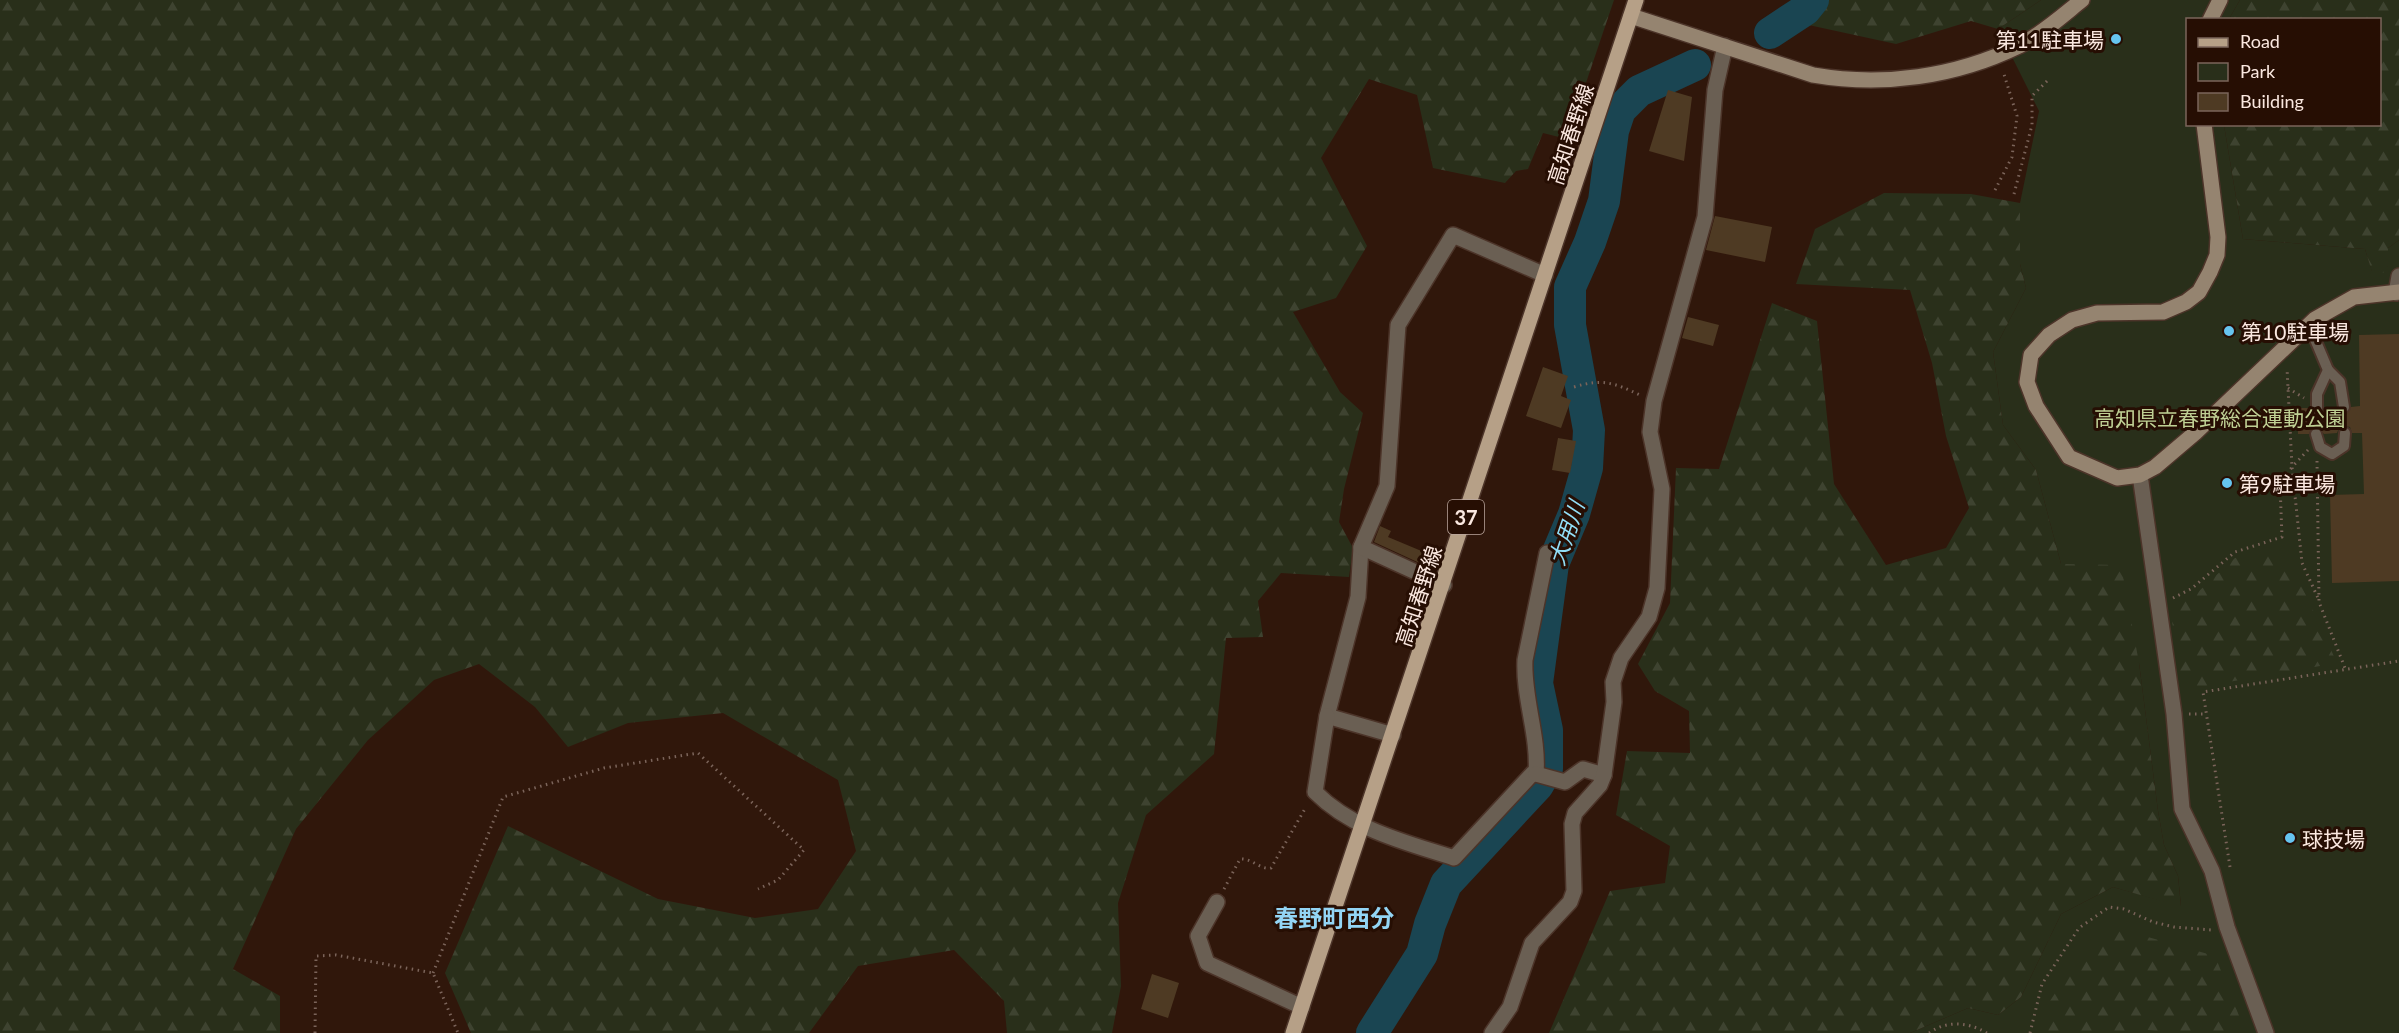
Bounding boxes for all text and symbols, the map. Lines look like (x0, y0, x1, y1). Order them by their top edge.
legend (2186, 18, 2381, 126)
place label: 第11駐車場 (1996, 27, 2104, 52)
text: Road (2240, 30, 2280, 52)
marker: 第11駐車場 (2109, 32, 2123, 46)
text: Park (2240, 60, 2276, 82)
street label: 高知春野線 (1542, 80, 1598, 188)
text: Building (2240, 90, 2304, 112)
place label: 第10駐車場 (2241, 319, 2349, 344)
marker: 第10駐車場 (2222, 324, 2236, 338)
park label: 高知県立春野総合運動公園 (2094, 405, 2346, 430)
place label: 第9駐車場 (2239, 471, 2335, 496)
marker: 第9駐車場 (2220, 476, 2234, 490)
water label: 大用川 (1542, 496, 1590, 569)
road number: 37 (1448, 500, 1484, 534)
street label: 高知春野線 (1390, 542, 1446, 650)
place label: 球技場 (2302, 826, 2365, 851)
marker: 球技場 (2283, 831, 2297, 845)
district label: 春野町西分 (1274, 903, 1394, 932)

